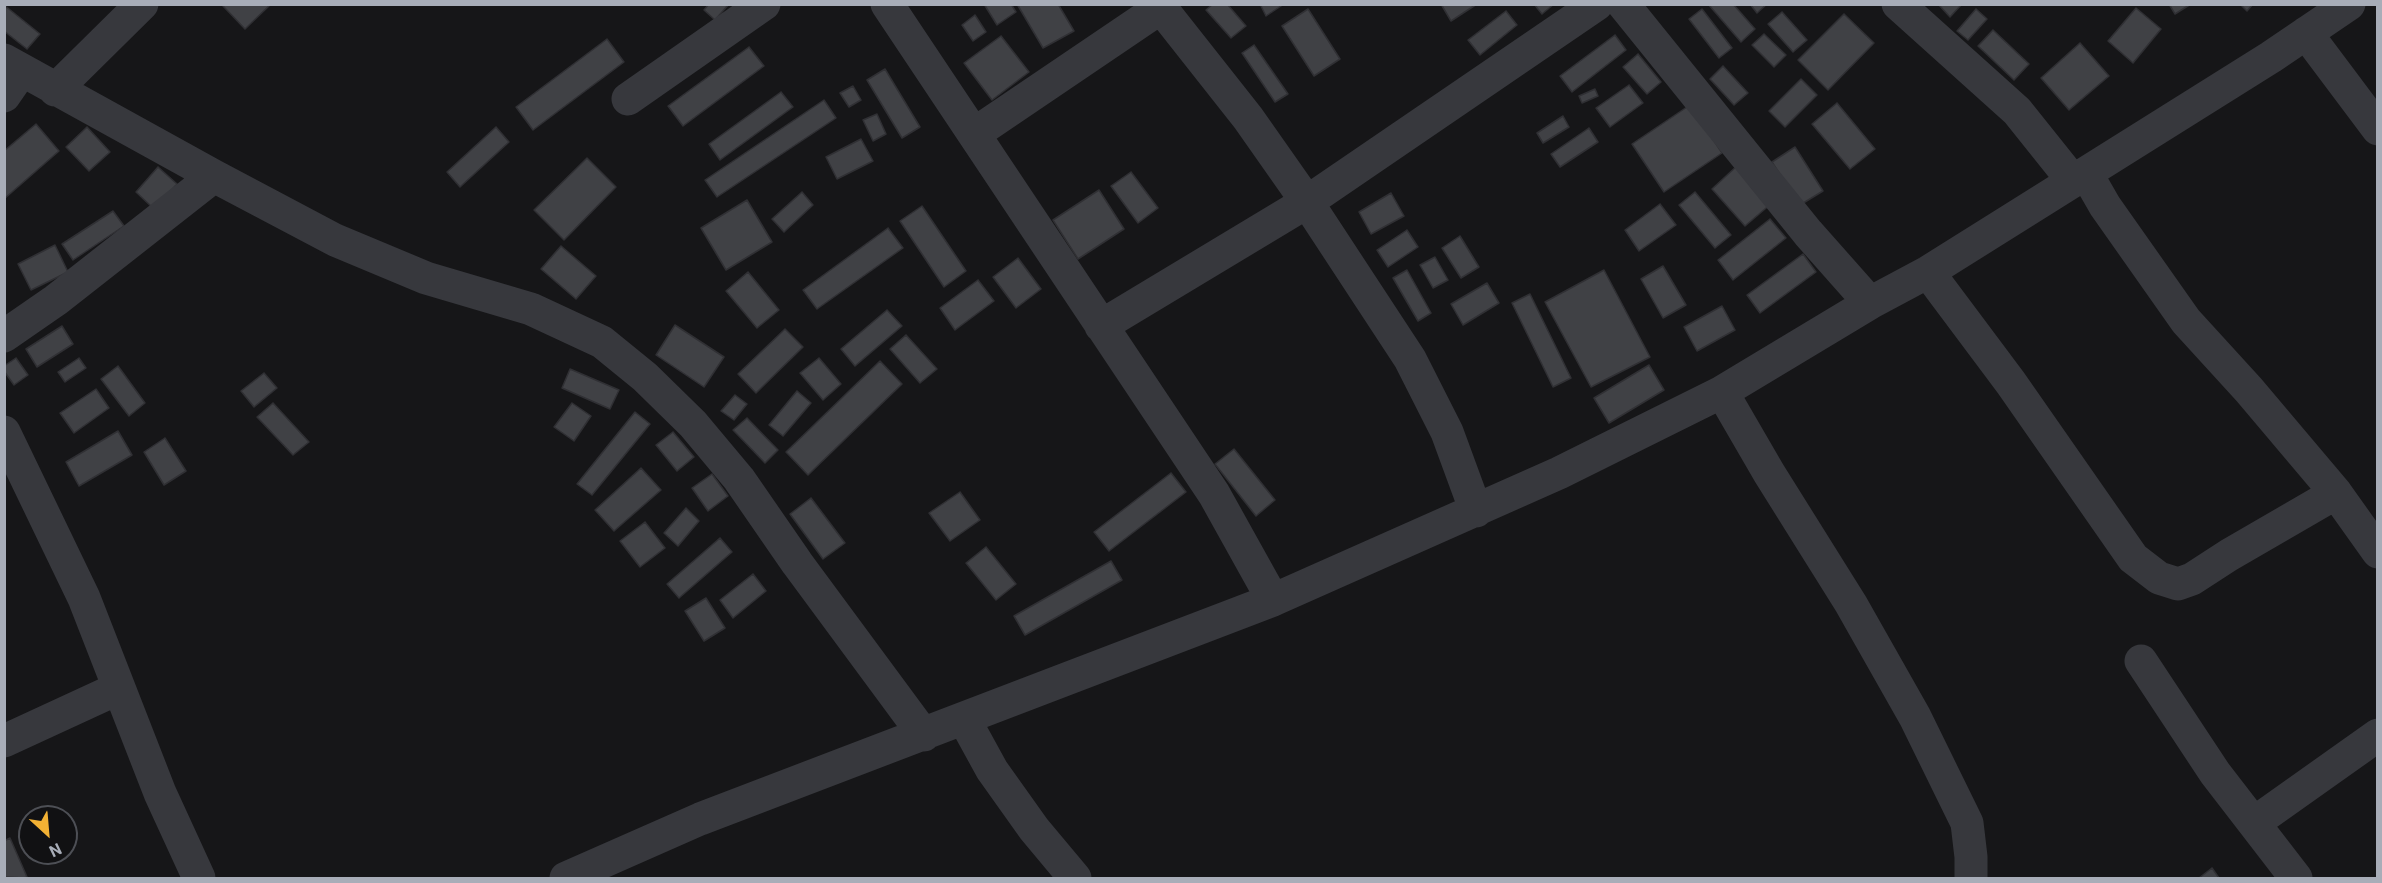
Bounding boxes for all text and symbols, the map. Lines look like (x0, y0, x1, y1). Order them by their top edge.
north arrow (18, 805, 78, 865)
text: N (46, 839, 64, 861)

